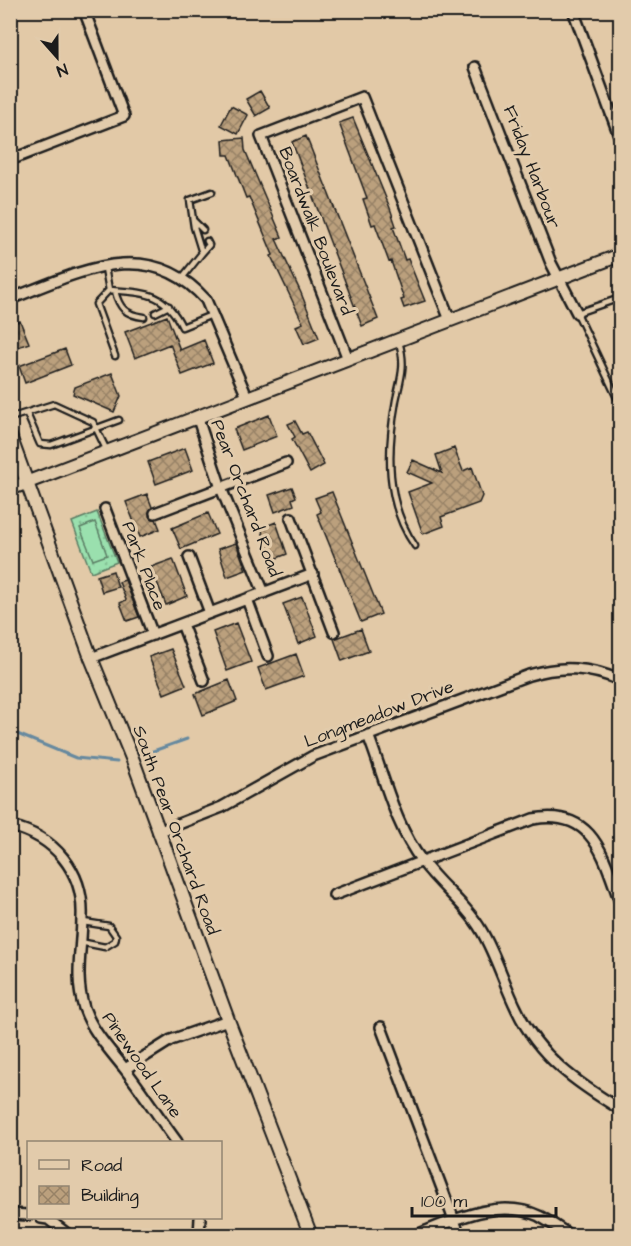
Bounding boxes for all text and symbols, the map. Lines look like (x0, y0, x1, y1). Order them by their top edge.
north arrow (27, 27, 87, 87)
text: N (53, 58, 71, 82)
street label: Friday Harbour (496, 102, 567, 233)
street label: Boardwalk Boulevard (272, 143, 360, 319)
street label: Pear Orchard Road (204, 416, 288, 580)
street label: Park Place (116, 518, 173, 614)
street label: Longmeadow Drive (301, 674, 458, 755)
street label: South Pear Orchard Road (126, 722, 226, 938)
street label: Pinewood Lane (96, 1007, 188, 1123)
legend (27, 1141, 222, 1219)
text: Road (81, 1153, 122, 1178)
scale bar (412, 1180, 556, 1218)
text: Building (81, 1183, 139, 1209)
text: 100 m (421, 1189, 467, 1214)

